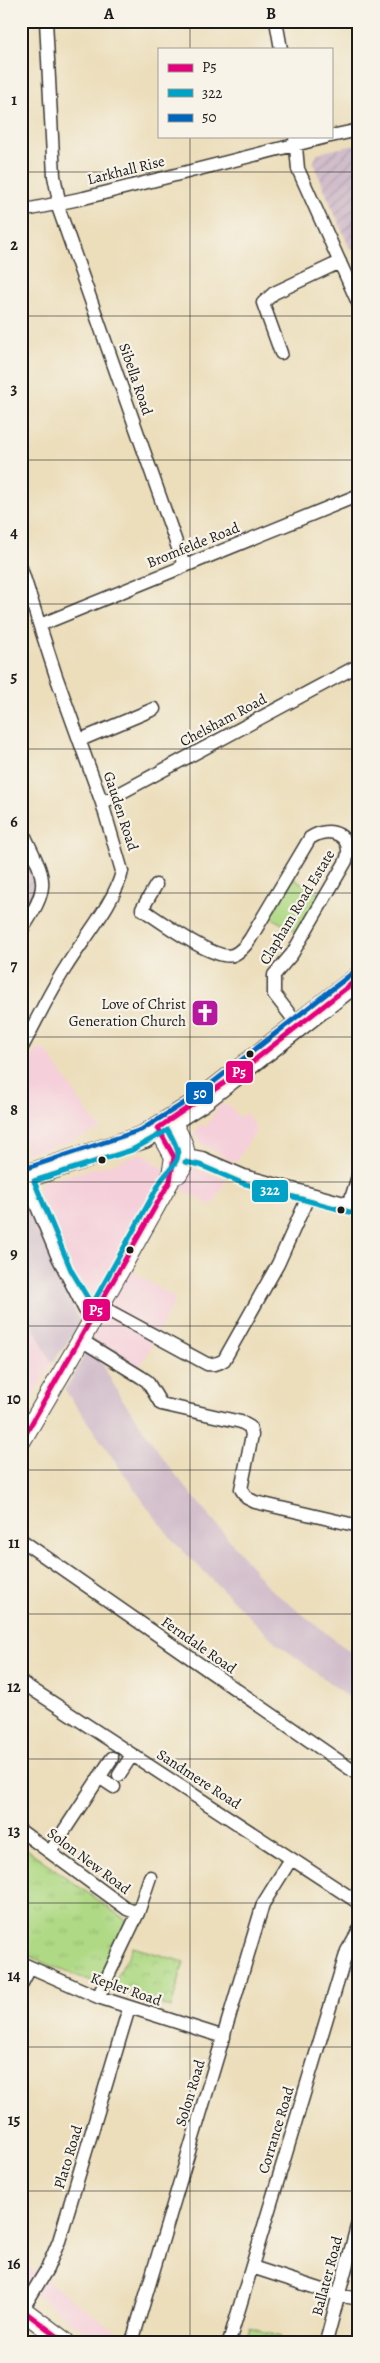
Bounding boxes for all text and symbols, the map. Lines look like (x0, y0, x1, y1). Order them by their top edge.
text: A (103, 3, 115, 25)
text: B (266, 3, 276, 25)
legend (158, 48, 332, 138)
text: P5 (202, 57, 217, 77)
text: 322 (202, 83, 223, 103)
text: 1 (11, 89, 17, 111)
text: 50 (202, 107, 216, 127)
street label: Larkhall Rise (85, 151, 167, 189)
text: 2 (10, 234, 18, 256)
street label: Sibella Road (114, 340, 158, 419)
text: 3 (11, 378, 18, 400)
street label: Bromfelde Road (144, 517, 243, 573)
text: 4 (10, 522, 18, 544)
text: 5 (11, 666, 18, 688)
street label: Chelsham Road (176, 688, 271, 751)
street label: Gauden Road (99, 769, 143, 854)
text: 6 (10, 811, 18, 833)
street label: Clapham Road Estate (255, 845, 339, 968)
text: 7 (11, 955, 18, 977)
place label: Love of Christ Generation Church (69, 994, 186, 1031)
church icon: Love of Christ Generation Church (190, 998, 220, 1028)
unlabelled marker (245, 1049, 255, 1059)
line badge: P5 (225, 1060, 254, 1084)
text: P5 (232, 1063, 246, 1082)
line badge: 50 (185, 1081, 214, 1105)
text: 50 (193, 1084, 207, 1103)
text: 8 (10, 1099, 18, 1121)
unlabelled marker (97, 1155, 107, 1165)
line badge: 322 (251, 1179, 289, 1203)
text: 322 (260, 1181, 280, 1200)
unlabelled marker (336, 1205, 346, 1215)
text: 9 (10, 1243, 18, 1265)
unlabelled marker (125, 1245, 135, 1255)
line badge: P5 (82, 1298, 111, 1322)
text: P5 (89, 1301, 103, 1320)
text: 10 (7, 1388, 21, 1410)
text: 11 (8, 1532, 20, 1554)
street label: Ferndale Road (157, 1612, 241, 1679)
text: 12 (7, 1676, 21, 1698)
street label: Sandmere Road (153, 1744, 246, 1814)
text: 13 (8, 1820, 20, 1842)
street label: Solon New Road (43, 1823, 135, 1899)
text: 14 (7, 1965, 21, 1987)
street label: Kepler Road (88, 1968, 165, 2011)
street label: Solon Road (170, 2056, 210, 2129)
street label: Corrance Road (253, 2083, 299, 2176)
text: 15 (8, 2109, 20, 2131)
street label: Plato Road (49, 2122, 87, 2191)
street label: Ballater Road (307, 2233, 347, 2318)
text: 16 (7, 2253, 21, 2275)

